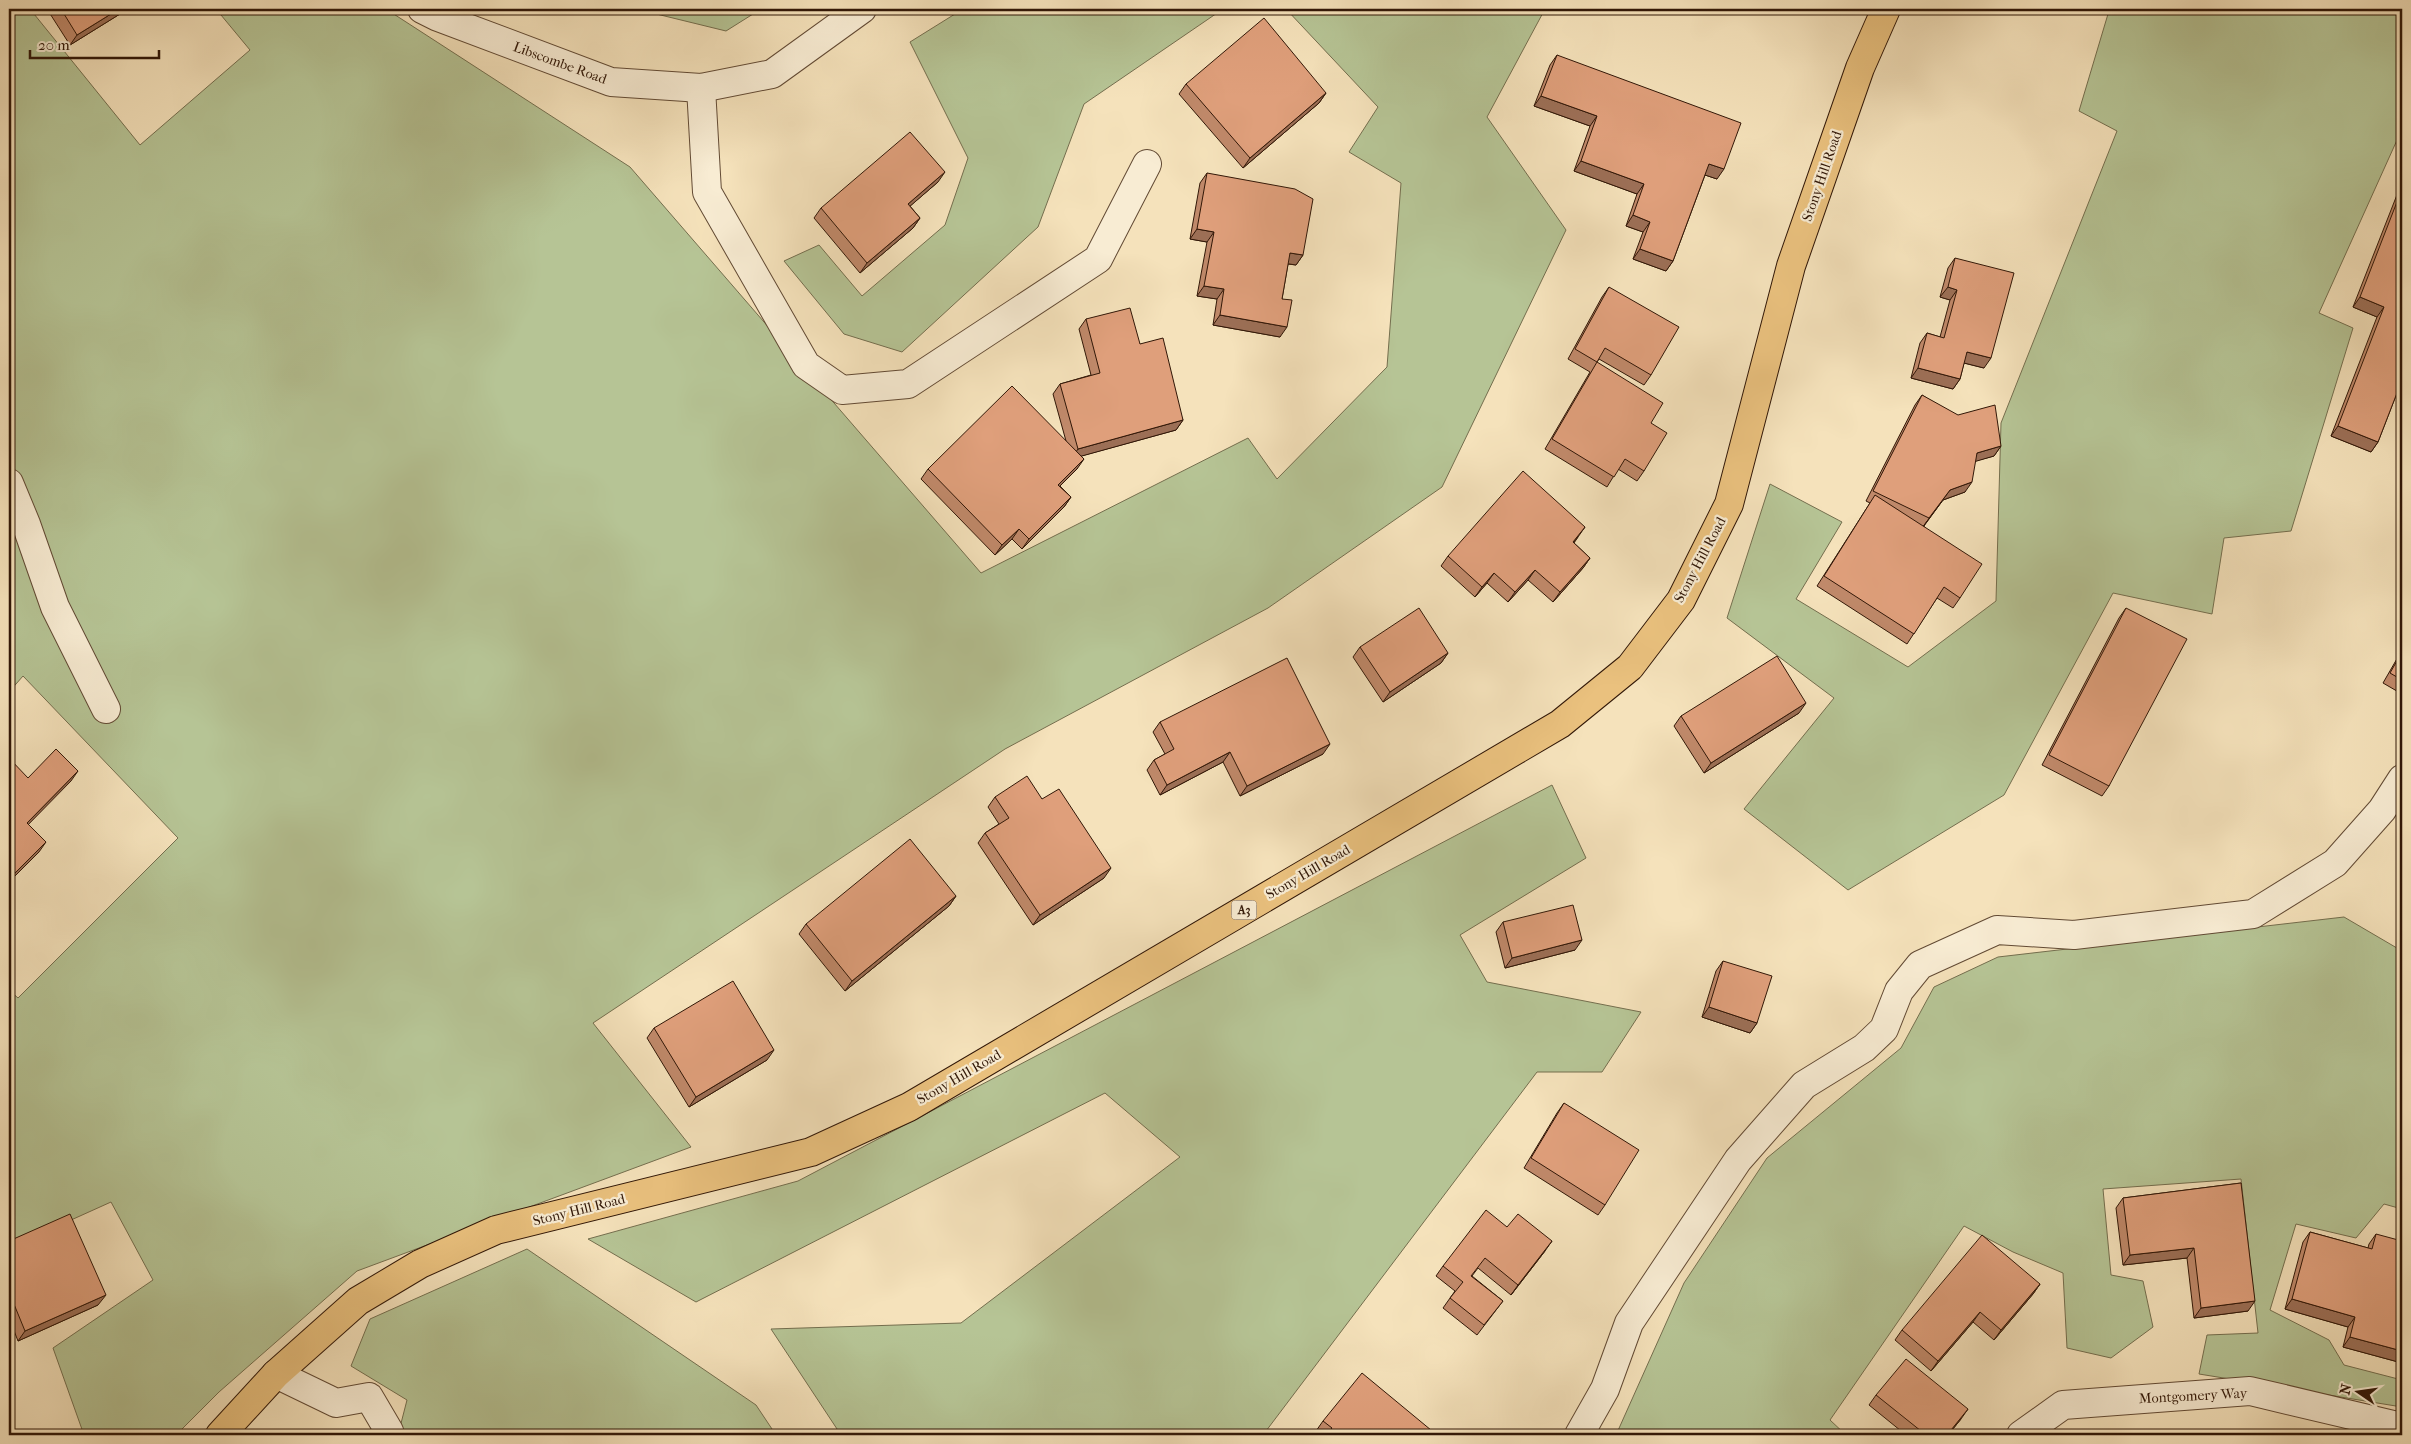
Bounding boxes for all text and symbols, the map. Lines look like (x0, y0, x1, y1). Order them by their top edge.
scale bar (30, 28, 159, 60)
text: 20 m (38, 36, 70, 54)
street label: Libscombe Road (511, 38, 609, 88)
street label: Stony Hill Road (1799, 128, 1846, 223)
street label: Stony Hill Road (1670, 514, 1730, 606)
street label: Stony Hill Road (1263, 841, 1353, 903)
road number: A3 (1232, 900, 1256, 920)
street label: Stony Hill Road (914, 1046, 1004, 1108)
street label: Stony Hill Road (531, 1190, 627, 1230)
north arrow (2334, 1366, 2384, 1416)
text: N (2336, 1382, 2355, 1396)
street label: Montgomery Way (2138, 1385, 2248, 1407)

